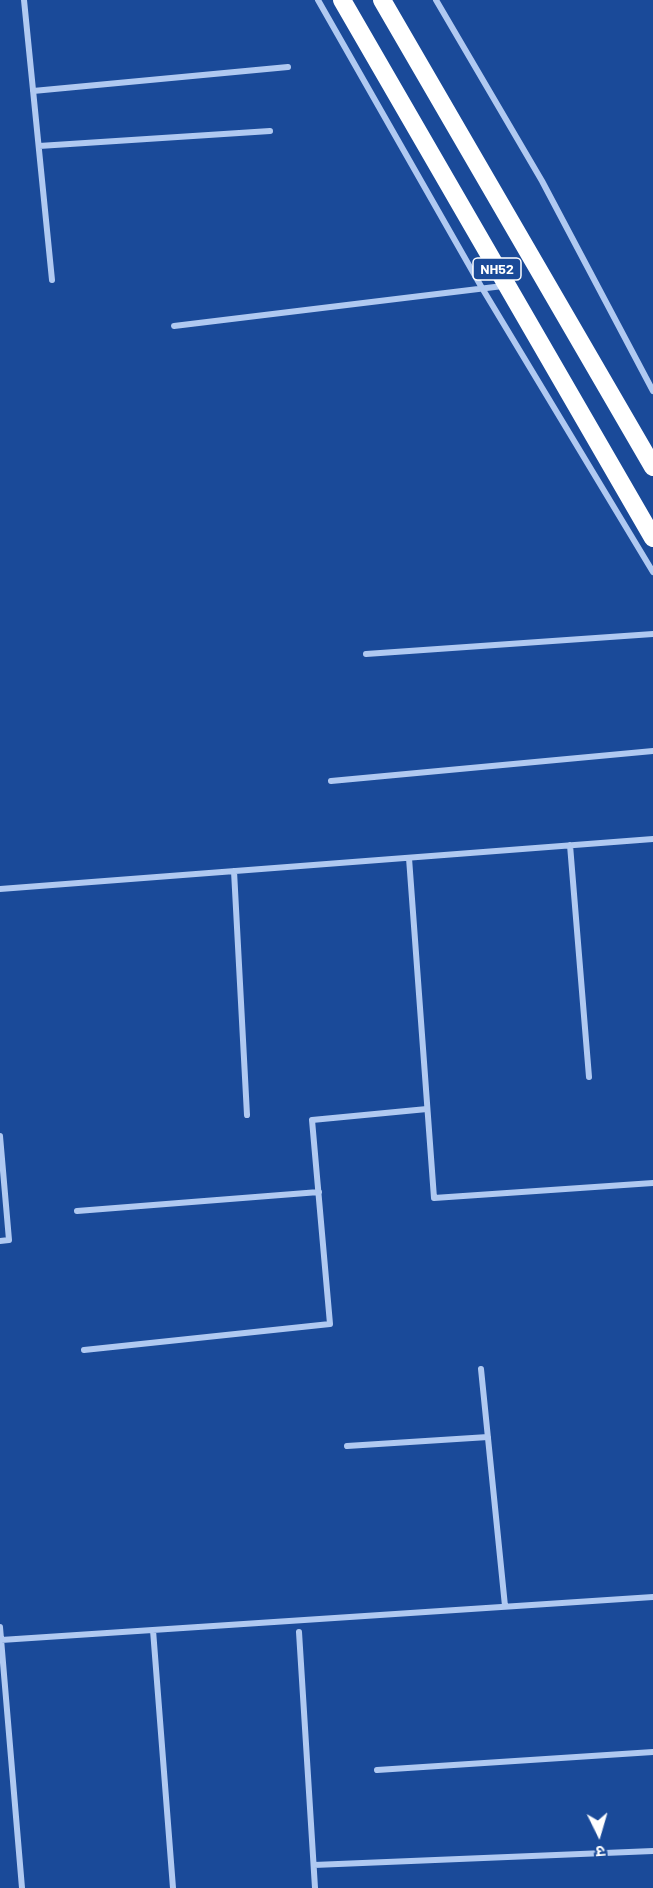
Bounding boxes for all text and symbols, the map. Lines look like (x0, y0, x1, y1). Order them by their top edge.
road number: NH52 (473, 258, 521, 280)
north arrow (569, 1804, 629, 1864)
text: उ (595, 1843, 606, 1862)

